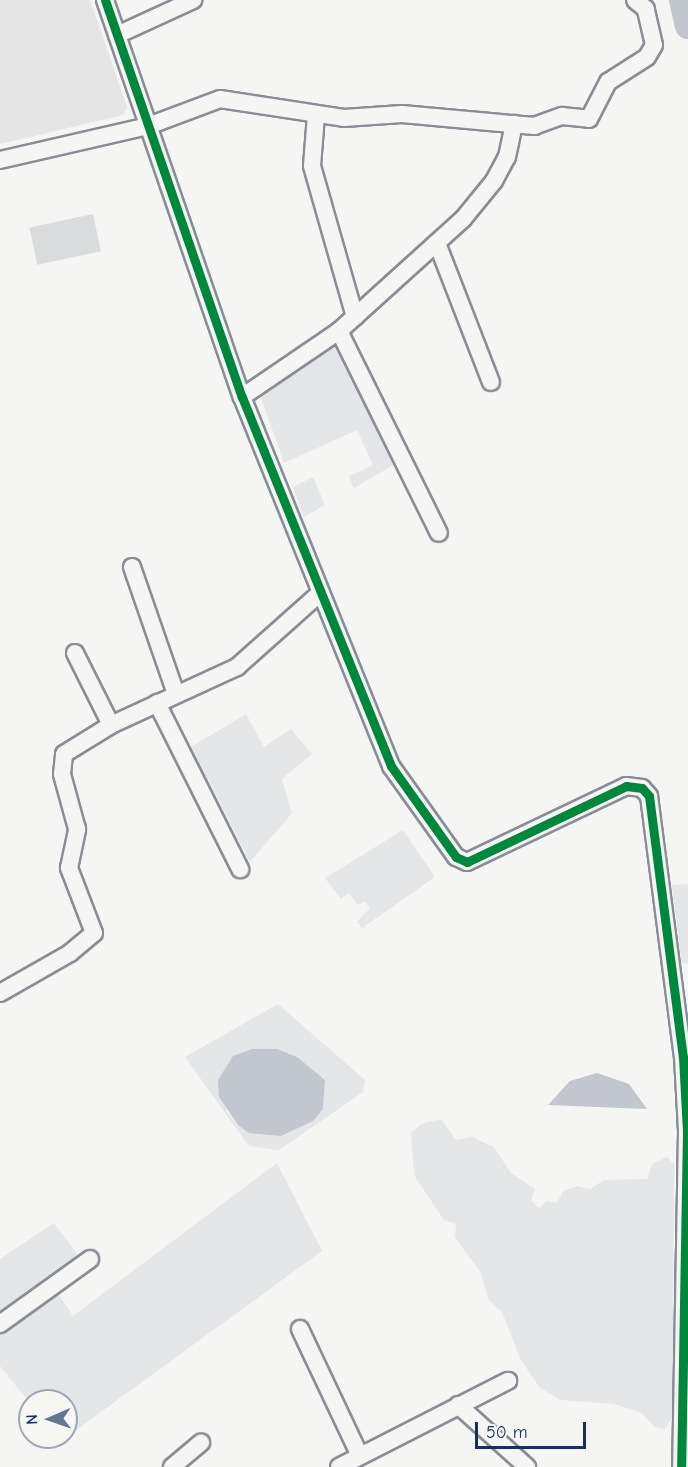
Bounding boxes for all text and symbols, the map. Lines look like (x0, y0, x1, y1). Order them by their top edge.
north arrow (18, 1389, 78, 1449)
scale bar (478, 1410, 589, 1448)
text: N (23, 1414, 41, 1425)
text: 50 m (486, 1422, 528, 1443)

